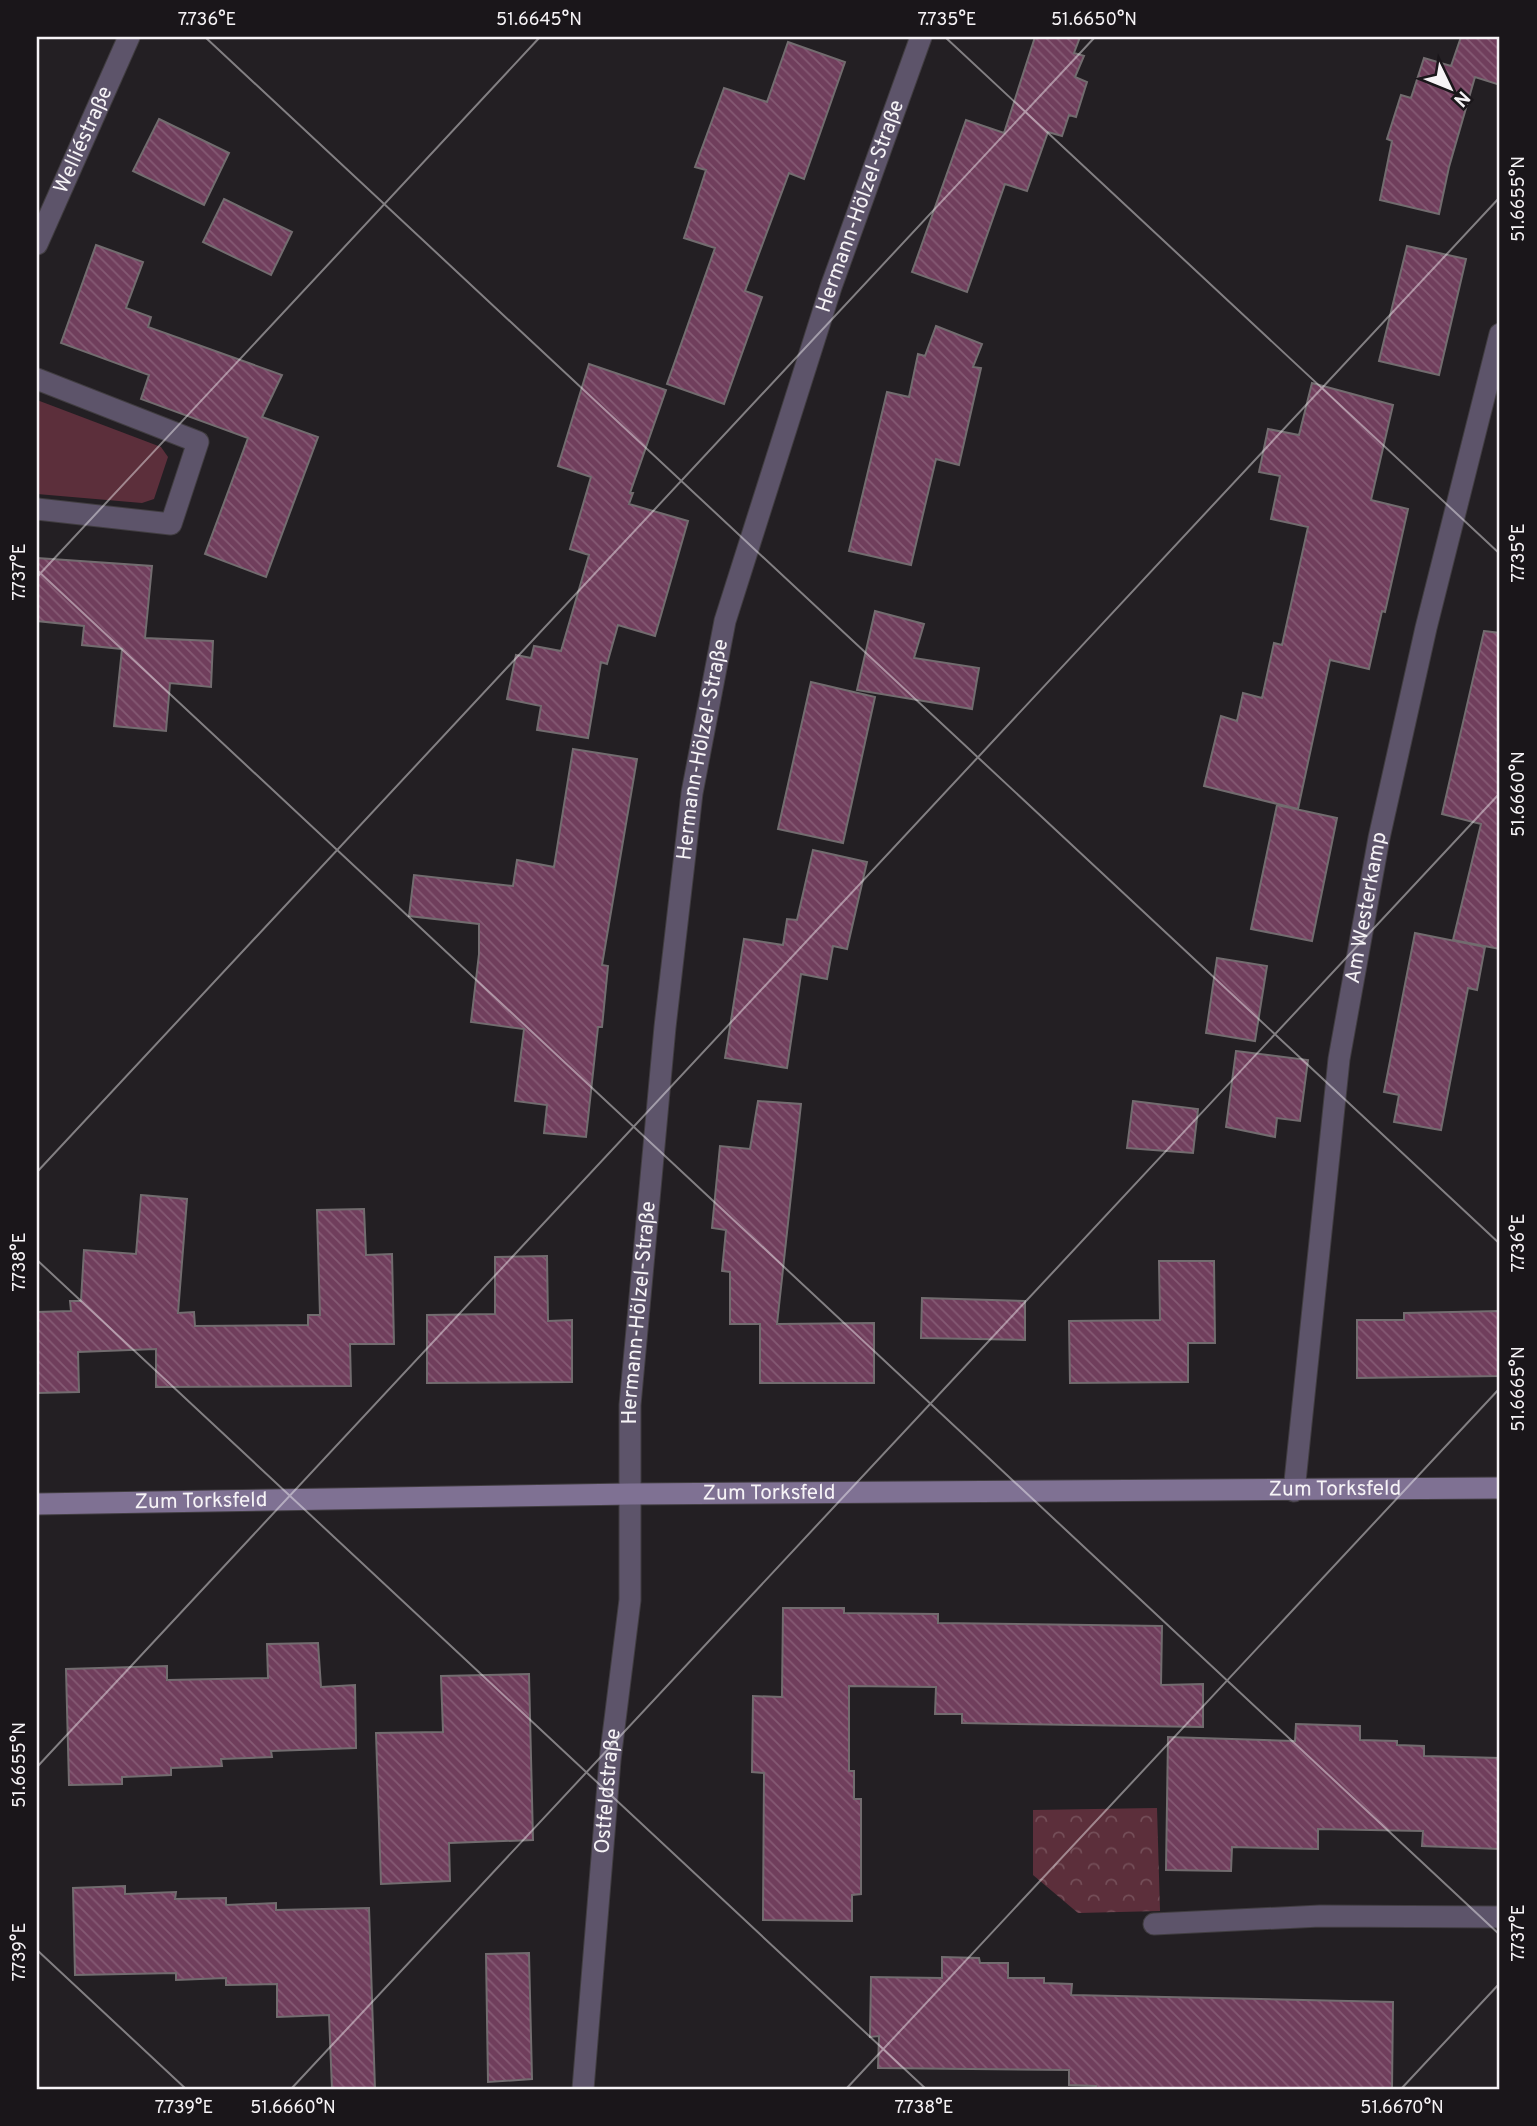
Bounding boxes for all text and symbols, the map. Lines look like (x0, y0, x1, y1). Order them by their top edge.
text: 7.736°E (178, 9, 236, 32)
text: 51.6645°N (496, 9, 582, 32)
text: 7.735°E (917, 9, 977, 32)
text: 51.6650°N (1051, 9, 1137, 32)
north arrow (1414, 52, 1484, 122)
street label: Welliéstraße (48, 82, 119, 198)
text: N (1448, 85, 1474, 111)
street label: Hermann-Hölzel-Straße (810, 96, 911, 316)
text: 51.6655°N (1508, 156, 1531, 242)
text: 7.735°E (1508, 523, 1531, 583)
text: 7.737°E (9, 543, 32, 601)
street label: Hermann-Hölzel-Straße (671, 637, 735, 862)
text: 51.6660°N (1508, 751, 1531, 837)
street label: Am Westerkamp (1339, 829, 1393, 986)
street label: Hermann-Hölzel-Straße (616, 1200, 662, 1424)
text: 7.736°E (1508, 1214, 1531, 1272)
text: 7.738°E (9, 1233, 32, 1291)
text: 51.6665°N (1508, 1346, 1531, 1432)
street label: Zum Torksfeld (1268, 1475, 1401, 1503)
street label: Zum Torksfeld (702, 1479, 836, 1507)
street label: Zum Torksfeld (134, 1487, 268, 1516)
text: 51.6655°N (9, 1722, 32, 1808)
street label: Ostfeldstraße (589, 1727, 627, 1855)
text: 7.737°E (1508, 1904, 1531, 1962)
text: 7.739°E (9, 1923, 32, 1981)
text: 7.739°E (155, 2097, 213, 2120)
text: 51.6660°N (250, 2097, 336, 2120)
text: 7.738°E (895, 2097, 953, 2120)
text: 51.6670°N (1360, 2097, 1444, 2120)

